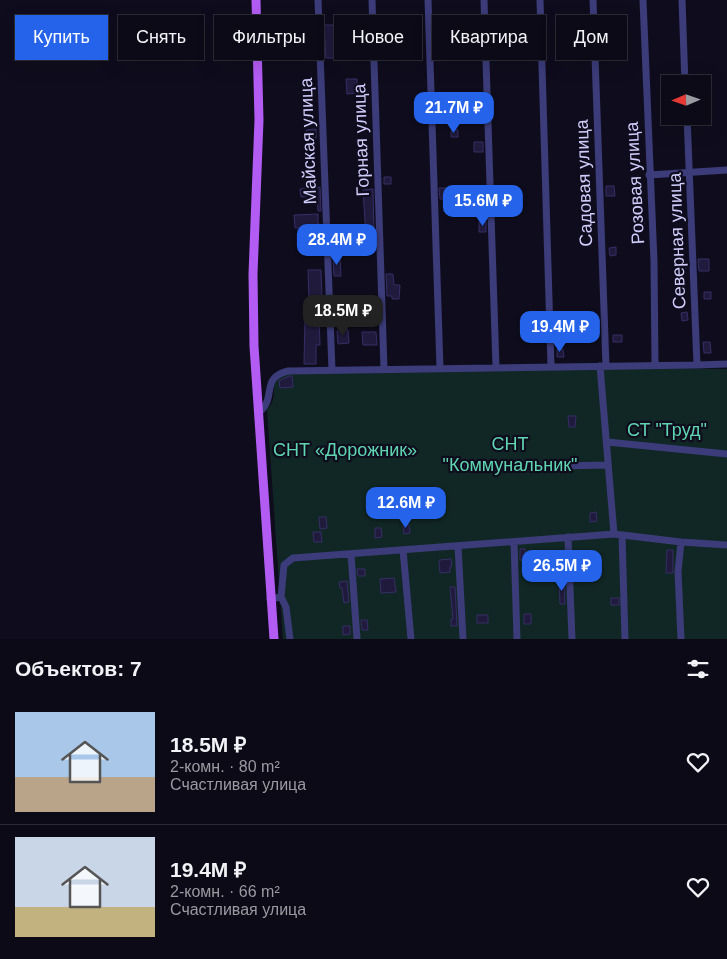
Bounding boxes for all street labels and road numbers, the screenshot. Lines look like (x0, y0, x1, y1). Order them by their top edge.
street label: Майская улица (296, 76, 320, 205)
street label: Горная улица (349, 82, 373, 197)
street label: Садовая улица (572, 118, 596, 247)
street label: Розовая улица (622, 120, 648, 245)
street label: Северная улица (665, 171, 689, 310)

